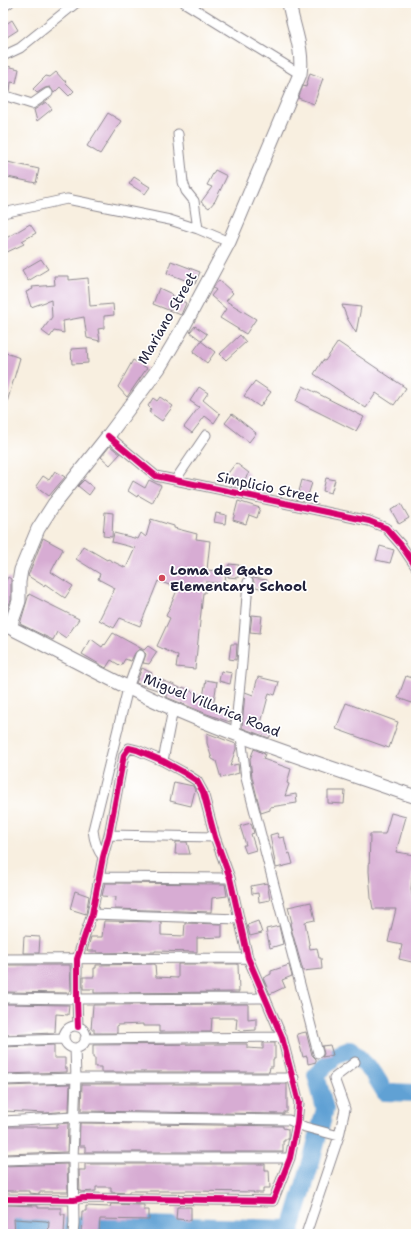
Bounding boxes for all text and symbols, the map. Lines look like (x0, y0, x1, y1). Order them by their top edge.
street label: Mariano Street (133, 269, 201, 367)
street label: Simplicio Street (215, 467, 321, 507)
place label: Loma de Gato Elementary School (170, 561, 307, 595)
marker: Loma de Gato Elementary School (157, 573, 167, 583)
street label: Miguel Villarica Road (141, 669, 283, 741)

